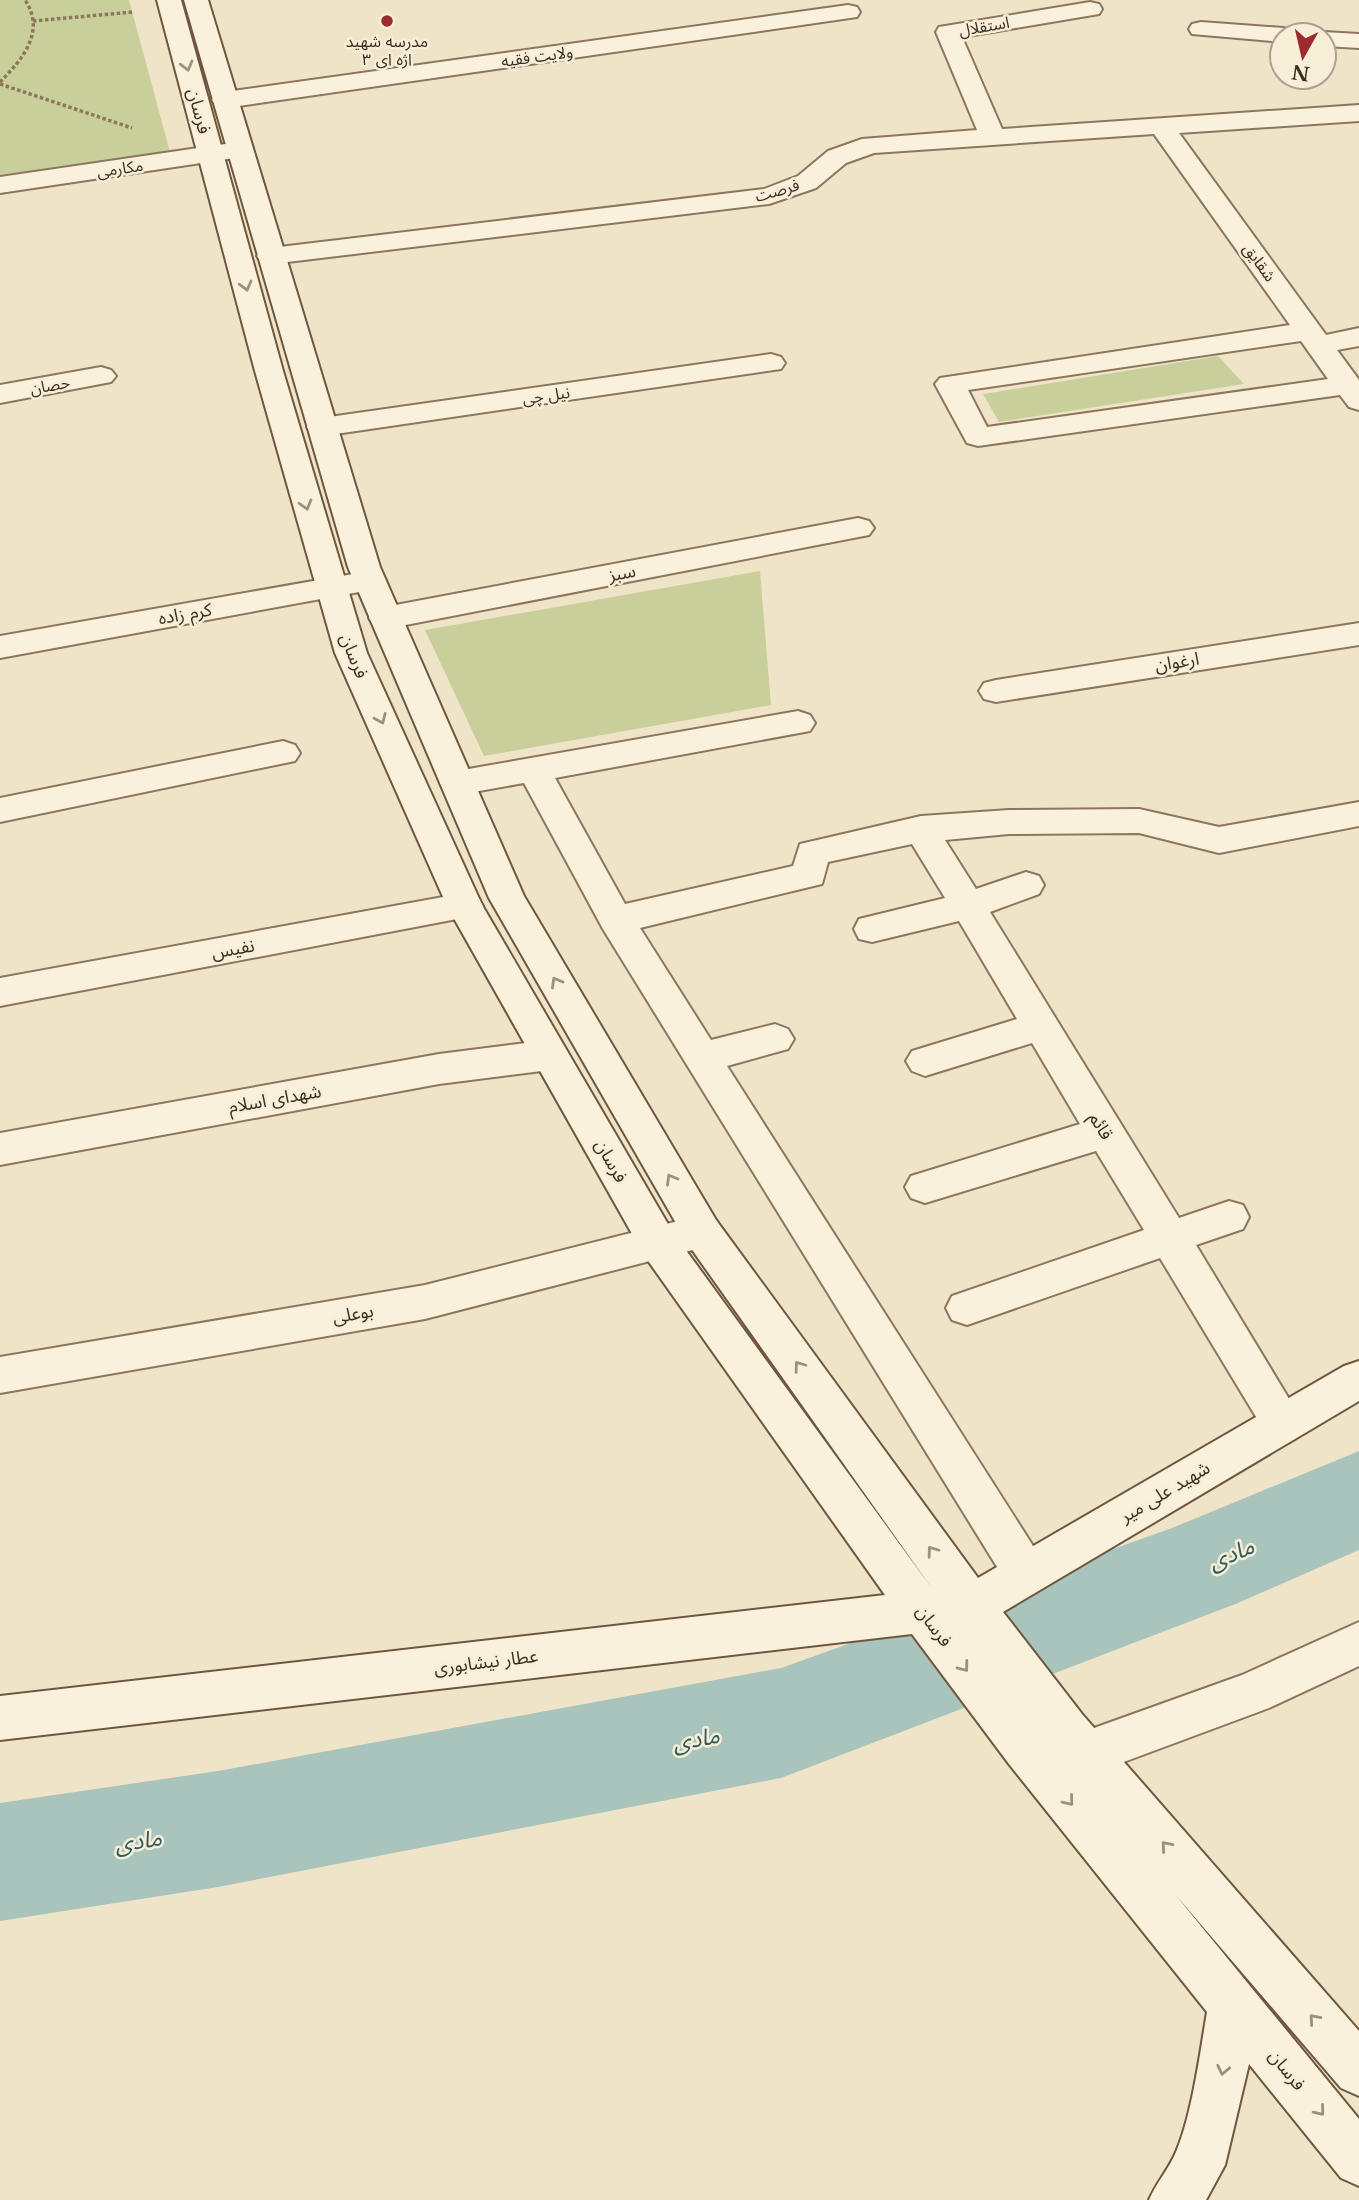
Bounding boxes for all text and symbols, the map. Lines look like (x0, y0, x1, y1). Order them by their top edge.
street label: استقلال (957, 12, 1011, 41)
marker: مدرسه شهید اژه ای ۳ (379, 13, 395, 29)
north arrow (1268, 21, 1338, 91)
place label: مدرسه شهید اژه ای ۳ (346, 31, 428, 69)
street label: ولایت فقیه (500, 41, 574, 71)
one-way arrow (179, 60, 193, 72)
text: N (1290, 60, 1311, 85)
street label: فرسان (182, 86, 216, 136)
street label: مکارمی (96, 155, 144, 181)
street label: فرصت (753, 174, 801, 206)
street label: شقایق (1239, 239, 1281, 286)
one-way arrow (237, 280, 252, 292)
street label: حصان (28, 372, 72, 398)
street label: نیل چی (521, 382, 571, 409)
one-way arrow (298, 499, 313, 511)
street label: سبز (605, 560, 638, 587)
street label: کرم زاده (156, 598, 215, 632)
street label: فرسان (335, 630, 373, 682)
street label: ارغوان (1153, 648, 1201, 676)
one-way arrow (373, 712, 387, 725)
street label: نفیس (210, 934, 256, 964)
one-way arrow (551, 977, 564, 990)
street label: شهدای اسلام (227, 1080, 324, 1121)
street label: قائم (1083, 1108, 1118, 1145)
street label: فرسان (590, 1135, 632, 1187)
one-way arrow (666, 1173, 679, 1186)
street label: بوعلی (331, 1300, 375, 1328)
one-way arrow (795, 1361, 807, 1374)
street label: شهید علی میر (1115, 1457, 1214, 1528)
water label: مادی (1204, 1532, 1258, 1576)
one-way arrow (928, 1546, 940, 1559)
street label: فرسان (911, 1601, 957, 1651)
street label: عطار نیشابوری (433, 1645, 539, 1679)
one-way arrow (956, 1659, 969, 1671)
water label: مادی (670, 1721, 722, 1757)
one-way arrow (1061, 1794, 1074, 1806)
water label: مادی (112, 1823, 164, 1859)
one-way arrow (1162, 1842, 1174, 1855)
one-way arrow (1310, 2014, 1322, 2027)
street label: فرسان (1264, 2045, 1310, 2095)
one-way arrow (1216, 2064, 1231, 2076)
one-way arrow (1312, 2104, 1325, 2116)

